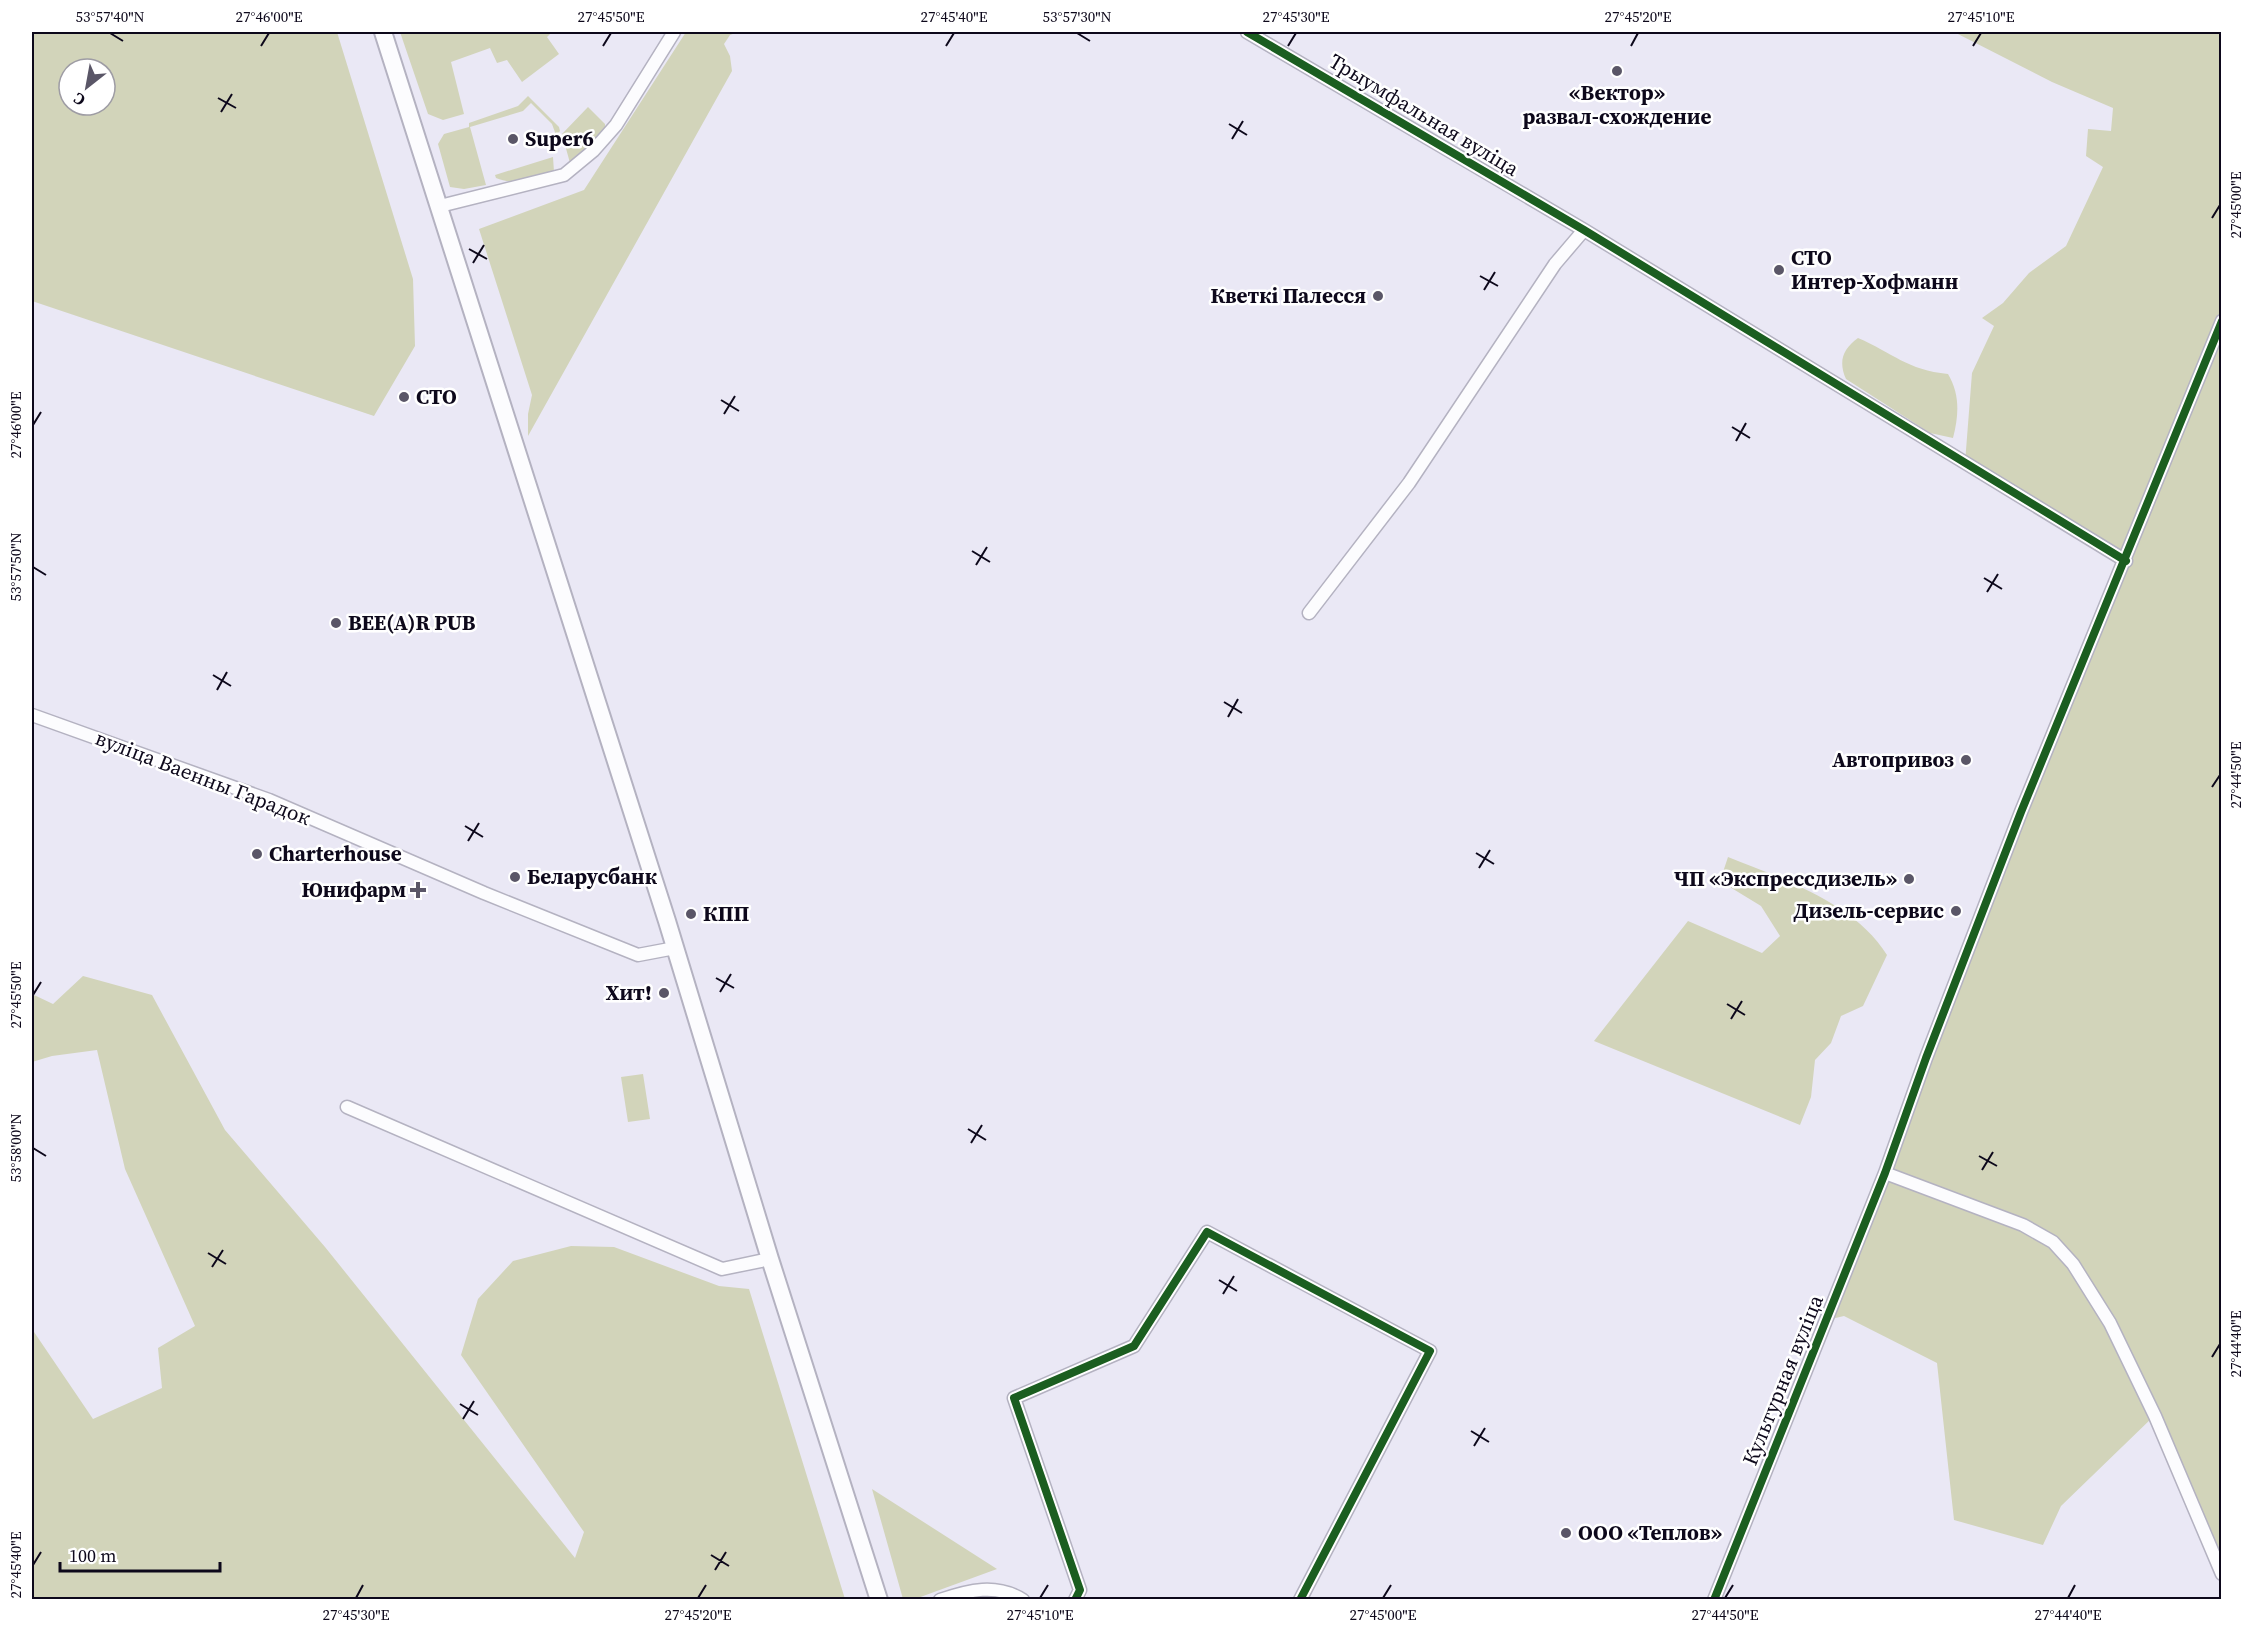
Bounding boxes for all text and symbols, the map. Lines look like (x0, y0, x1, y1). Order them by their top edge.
text: 53°57'40"N (75, 6, 145, 27)
text: 27°46'00"E (235, 6, 303, 27)
text: 27°45'50"E (577, 6, 645, 27)
text: 27°45'40"E (920, 6, 988, 27)
text: 53°57'30"N (1042, 6, 1112, 27)
text: 27°45'30"E (1262, 6, 1330, 27)
text: 27°45'20"E (1604, 6, 1672, 27)
text: 27°45'10"E (1947, 6, 2015, 27)
street label: Трыумфальная вуліца (1324, 46, 1525, 183)
north arrow (57, 57, 117, 117)
marker: «Вектор» развал-схождение (1610, 64, 1624, 78)
place label: «Вектор» развал-схождение (1523, 78, 1712, 131)
text: С (69, 88, 89, 112)
place label: Super6 (525, 124, 594, 153)
marker: Super6 (506, 132, 520, 146)
text: 27°45'00"E (2225, 171, 2246, 239)
place label: СТО Интер-Хофманн (1791, 243, 1958, 296)
marker: СТО Интер-Хофманн (1772, 263, 1786, 277)
place label: Кветкі Палесся (1210, 281, 1366, 310)
marker: Кветкі Палесся (1371, 289, 1385, 303)
place label: СТО (416, 382, 457, 411)
marker: СТО (397, 390, 411, 404)
text: 27°46'00"E (5, 391, 26, 459)
text: 53°57'50"N (5, 532, 26, 602)
place label: BEE(A)R PUB (348, 608, 476, 637)
marker: BEE(A)R PUB (329, 616, 343, 630)
street label: вуліца Ваенны Гарадок (91, 723, 315, 832)
text: 27°44'50"E (2225, 741, 2246, 809)
place label: Автопривоз (1832, 745, 1954, 774)
marker: Автопривоз (1959, 753, 1973, 767)
place label: Charterhouse (269, 839, 402, 868)
marker: Charterhouse (250, 847, 264, 861)
place label: Беларусбанк (527, 862, 658, 891)
place label: ЧП «Экспрессдизель» (1674, 864, 1897, 893)
marker: Беларусбанк (508, 870, 522, 884)
marker: ЧП «Экспрессдизель» (1902, 872, 1916, 886)
place label: Юнифарм (301, 875, 406, 904)
marker: Юнифарм (411, 883, 425, 897)
place label: Дизель-сервис (1794, 896, 1944, 925)
place label: КПП (703, 899, 749, 928)
marker: Дизель-сервис (1949, 904, 1963, 918)
marker: КПП (684, 907, 698, 921)
text: 27°45'50"E (5, 961, 26, 1029)
place label: Хит! (606, 978, 652, 1007)
marker: Хит! (657, 986, 671, 1000)
text: 53°58'00"N (5, 1113, 26, 1183)
street label: Культурная вуліца (1735, 1290, 1830, 1469)
text: 27°44'40"E (2225, 1310, 2246, 1378)
place label: ООО «Теплов» (1578, 1518, 1722, 1547)
marker: ООО «Теплов» (1559, 1526, 1573, 1540)
text: 27°45'40"E (5, 1531, 26, 1599)
scale bar (60, 1535, 220, 1573)
text: 100 m (69, 1543, 116, 1568)
text: 27°45'30"E (322, 1604, 390, 1625)
text: 27°45'20"E (664, 1604, 732, 1625)
text: 27°45'10"E (1006, 1604, 1074, 1625)
text: 27°45'00"E (1349, 1604, 1417, 1625)
text: 27°44'50"E (1691, 1604, 1759, 1625)
text: 27°44'40"E (2034, 1604, 2102, 1625)

